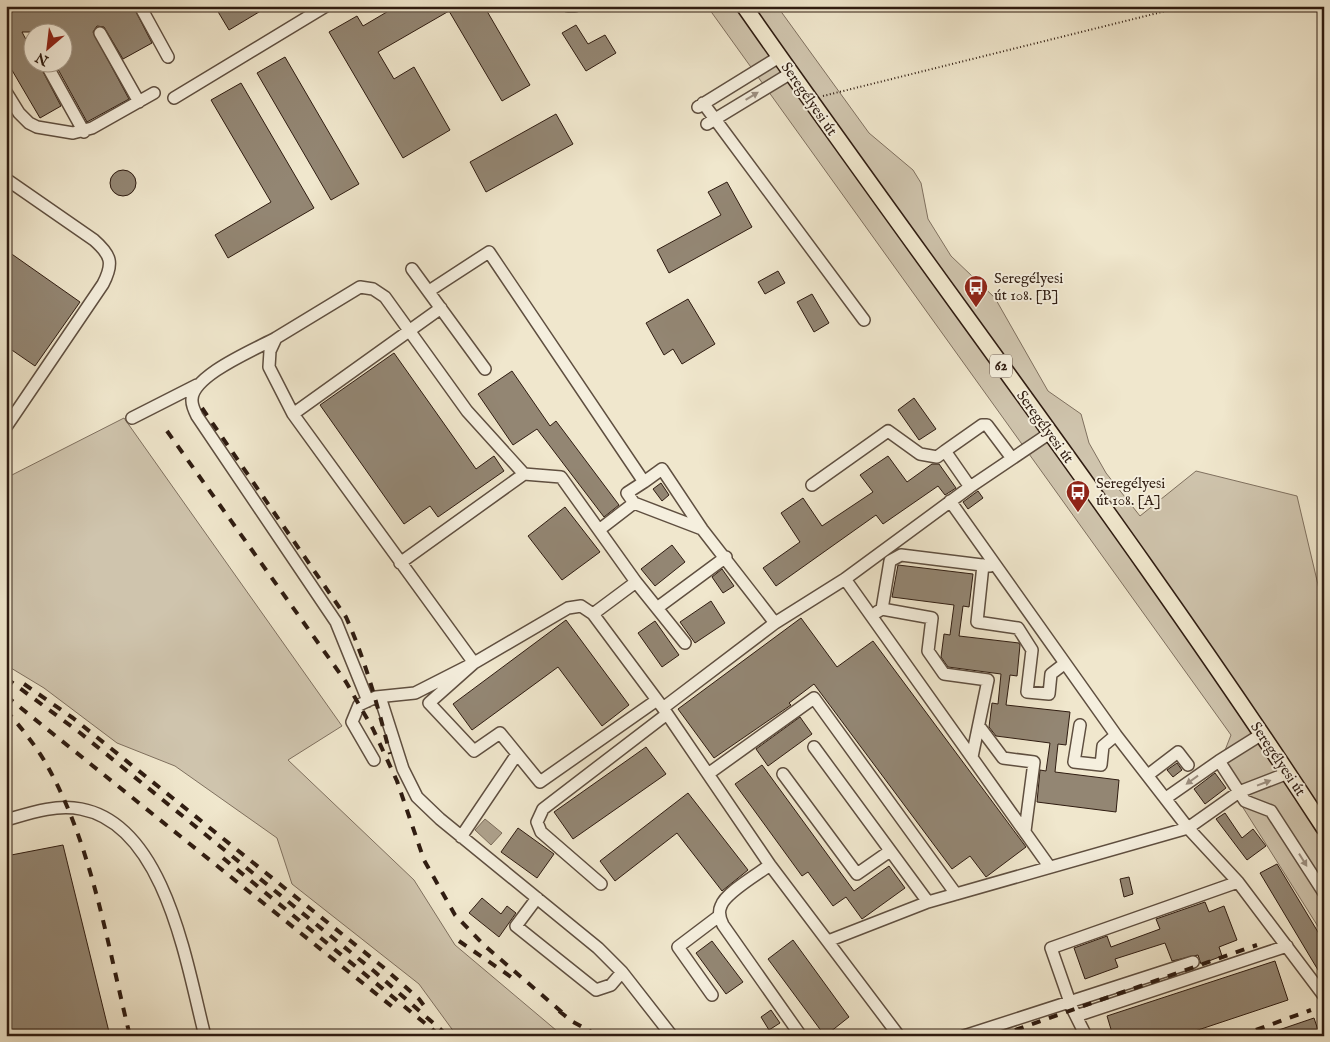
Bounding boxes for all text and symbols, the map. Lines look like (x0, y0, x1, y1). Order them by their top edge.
north arrow (22, 22, 72, 72)
text: N (33, 48, 53, 70)
street label: Seregélyesi út (777, 59, 841, 139)
one-way arrow (746, 91, 759, 100)
place label: Seregélyesi út 108. [B] (994, 269, 1063, 305)
bus stop icon: Seregélyesi út 108. [B] (963, 274, 989, 308)
road number: 62 (990, 354, 1012, 378)
street label: Seregélyesi út (1012, 387, 1078, 467)
place label: Seregélyesi út 108. [A] (1096, 474, 1165, 510)
bus stop icon: Seregélyesi út 108. [A] (1065, 479, 1091, 513)
street label: Seregélyesi út (1246, 718, 1310, 800)
one-way arrow (1186, 774, 1199, 784)
one-way arrow (1256, 778, 1271, 786)
one-way arrow (1298, 854, 1308, 867)

